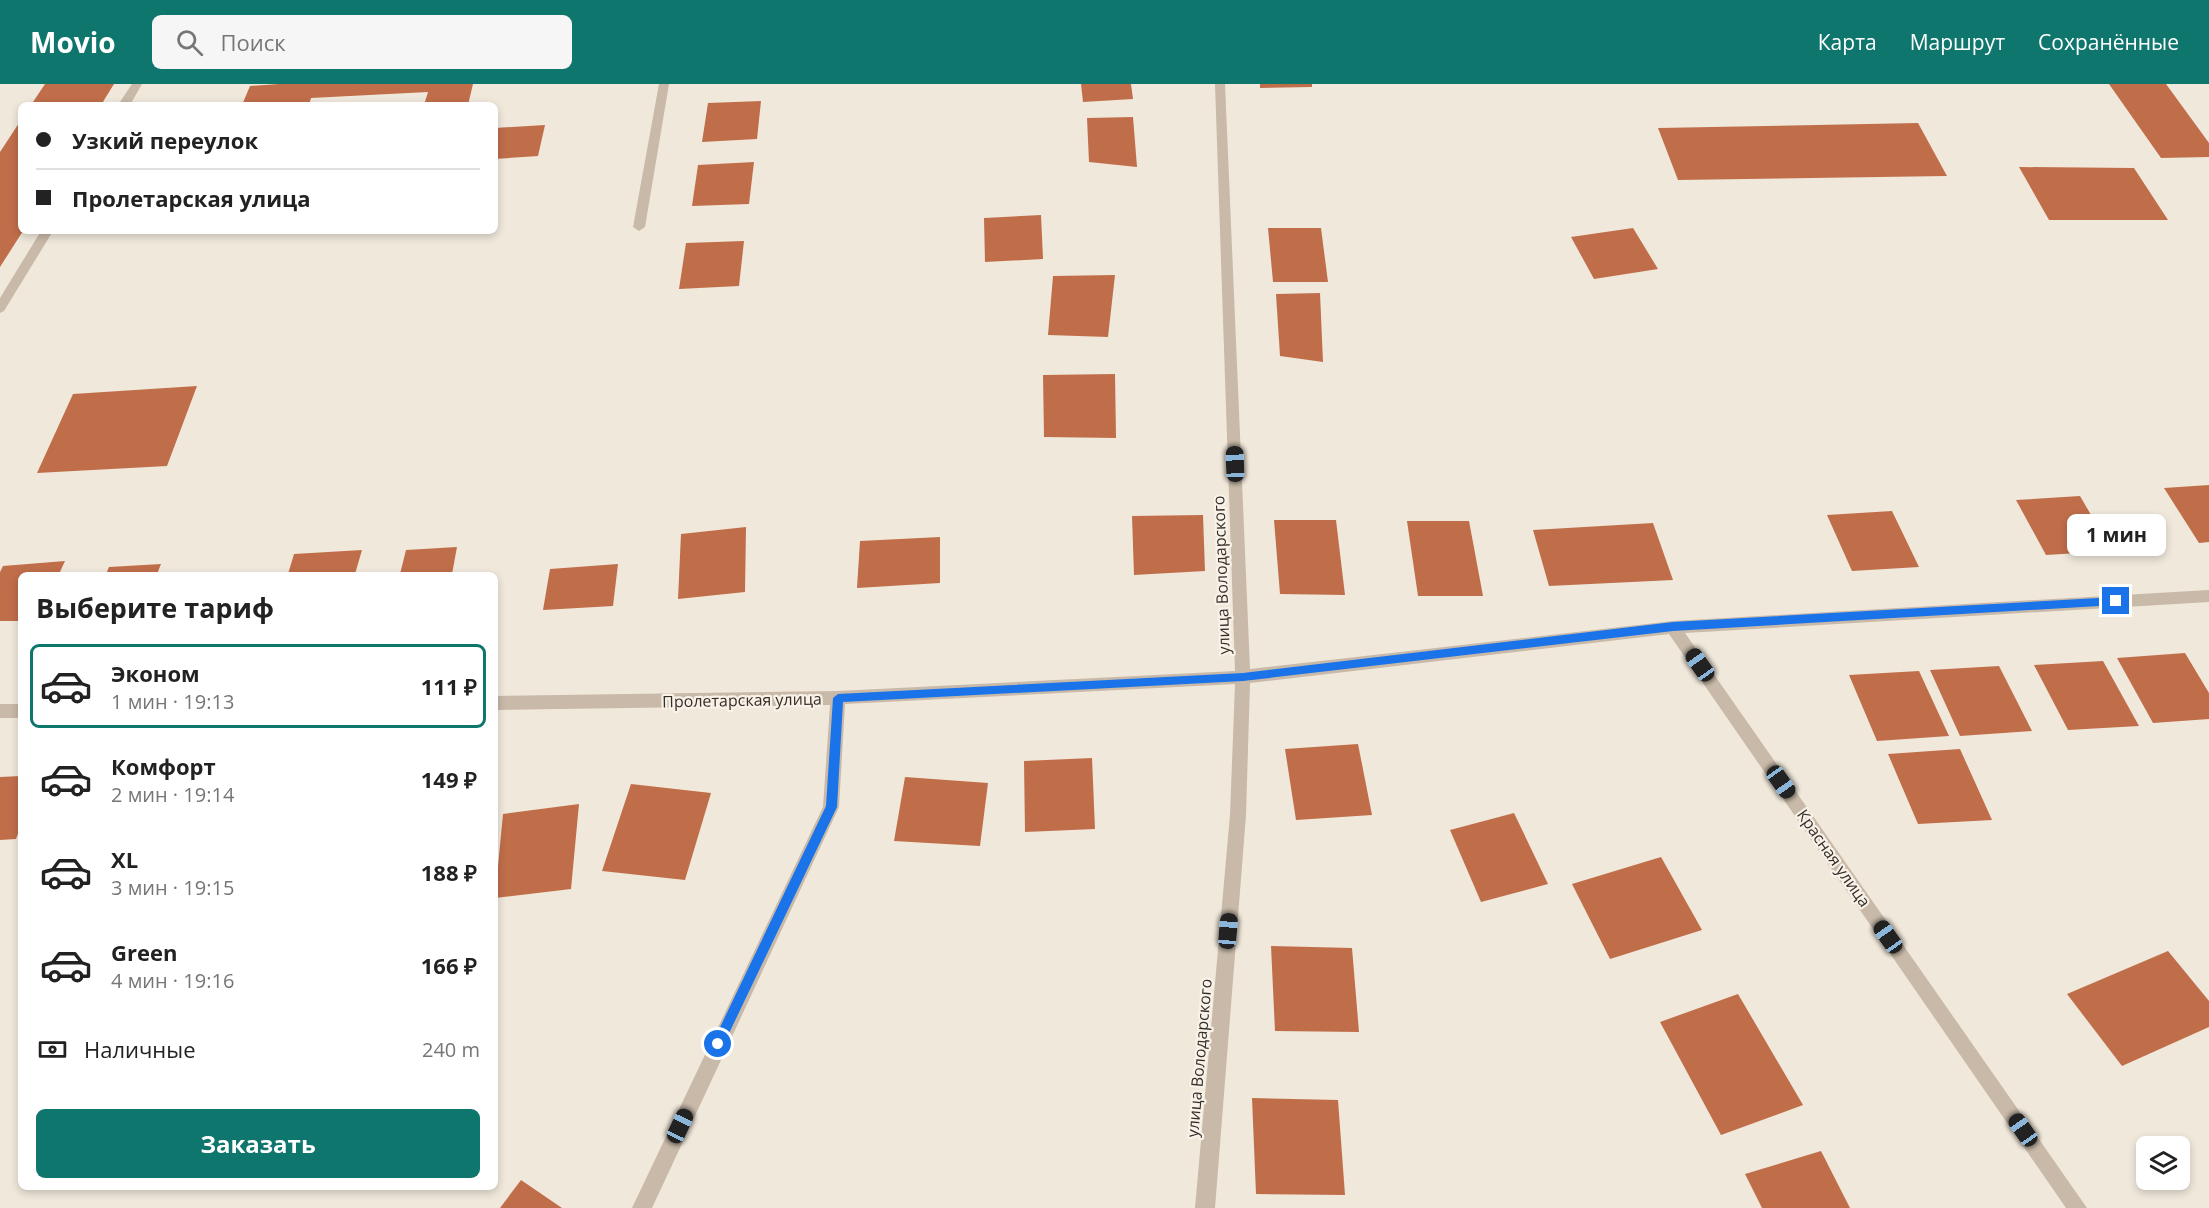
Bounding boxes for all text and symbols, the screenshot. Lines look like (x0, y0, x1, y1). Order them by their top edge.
search box (152, 15, 572, 69)
text: Movio (30, 23, 116, 61)
icon: search (173, 26, 206, 59)
text: Поиск (221, 27, 286, 57)
text: Карта (1818, 28, 1877, 56)
text: Маршрут (1910, 28, 2005, 56)
text: Сохранённые (2038, 28, 2179, 56)
text: Узкий переулок (72, 125, 258, 155)
text: Пролетарская улица (72, 183, 310, 213)
car (1225, 446, 1245, 482)
street label: улица Володарского (1207, 495, 1235, 655)
callout: 1 мин (2066, 514, 2166, 556)
text: 1 мин (2086, 521, 2147, 548)
route end (2102, 587, 2129, 614)
text: Выберите тариф (36, 589, 274, 626)
car (1682, 645, 1718, 685)
text: Эконом (111, 658, 200, 688)
icon: car (39, 659, 93, 713)
text: 111 ₽ (421, 671, 477, 701)
text: 1 мин · 19:13 (111, 688, 234, 715)
street label: Пролетарская улица (662, 688, 822, 712)
text: Комфорт (111, 751, 216, 781)
icon: car (39, 752, 93, 806)
car (1763, 762, 1799, 802)
text: 149 ₽ (421, 764, 477, 794)
text: 2 мин · 19:14 (111, 781, 234, 808)
street label: Красная улица (1792, 805, 1876, 911)
text: XL (111, 844, 138, 874)
icon: car (39, 845, 93, 899)
text: 188 ₽ (421, 857, 477, 887)
text: 3 мин · 19:15 (111, 874, 234, 901)
car (1217, 912, 1239, 950)
car (1870, 917, 1906, 957)
text: Green (111, 937, 177, 967)
icon: car (39, 938, 93, 992)
text: 166 ₽ (421, 950, 477, 980)
text: 4 мин · 19:16 (111, 967, 234, 994)
street label: улица Володарского (1181, 978, 1217, 1138)
route start (704, 1030, 731, 1057)
icon: cash (36, 1033, 69, 1066)
text: Наличные (84, 1034, 196, 1064)
text: 240 m (422, 1036, 480, 1063)
car (664, 1106, 696, 1146)
button: Заказать (36, 1109, 480, 1178)
car (2005, 1110, 2041, 1150)
map controls (2136, 1136, 2190, 1190)
button: layers (2136, 1136, 2190, 1190)

